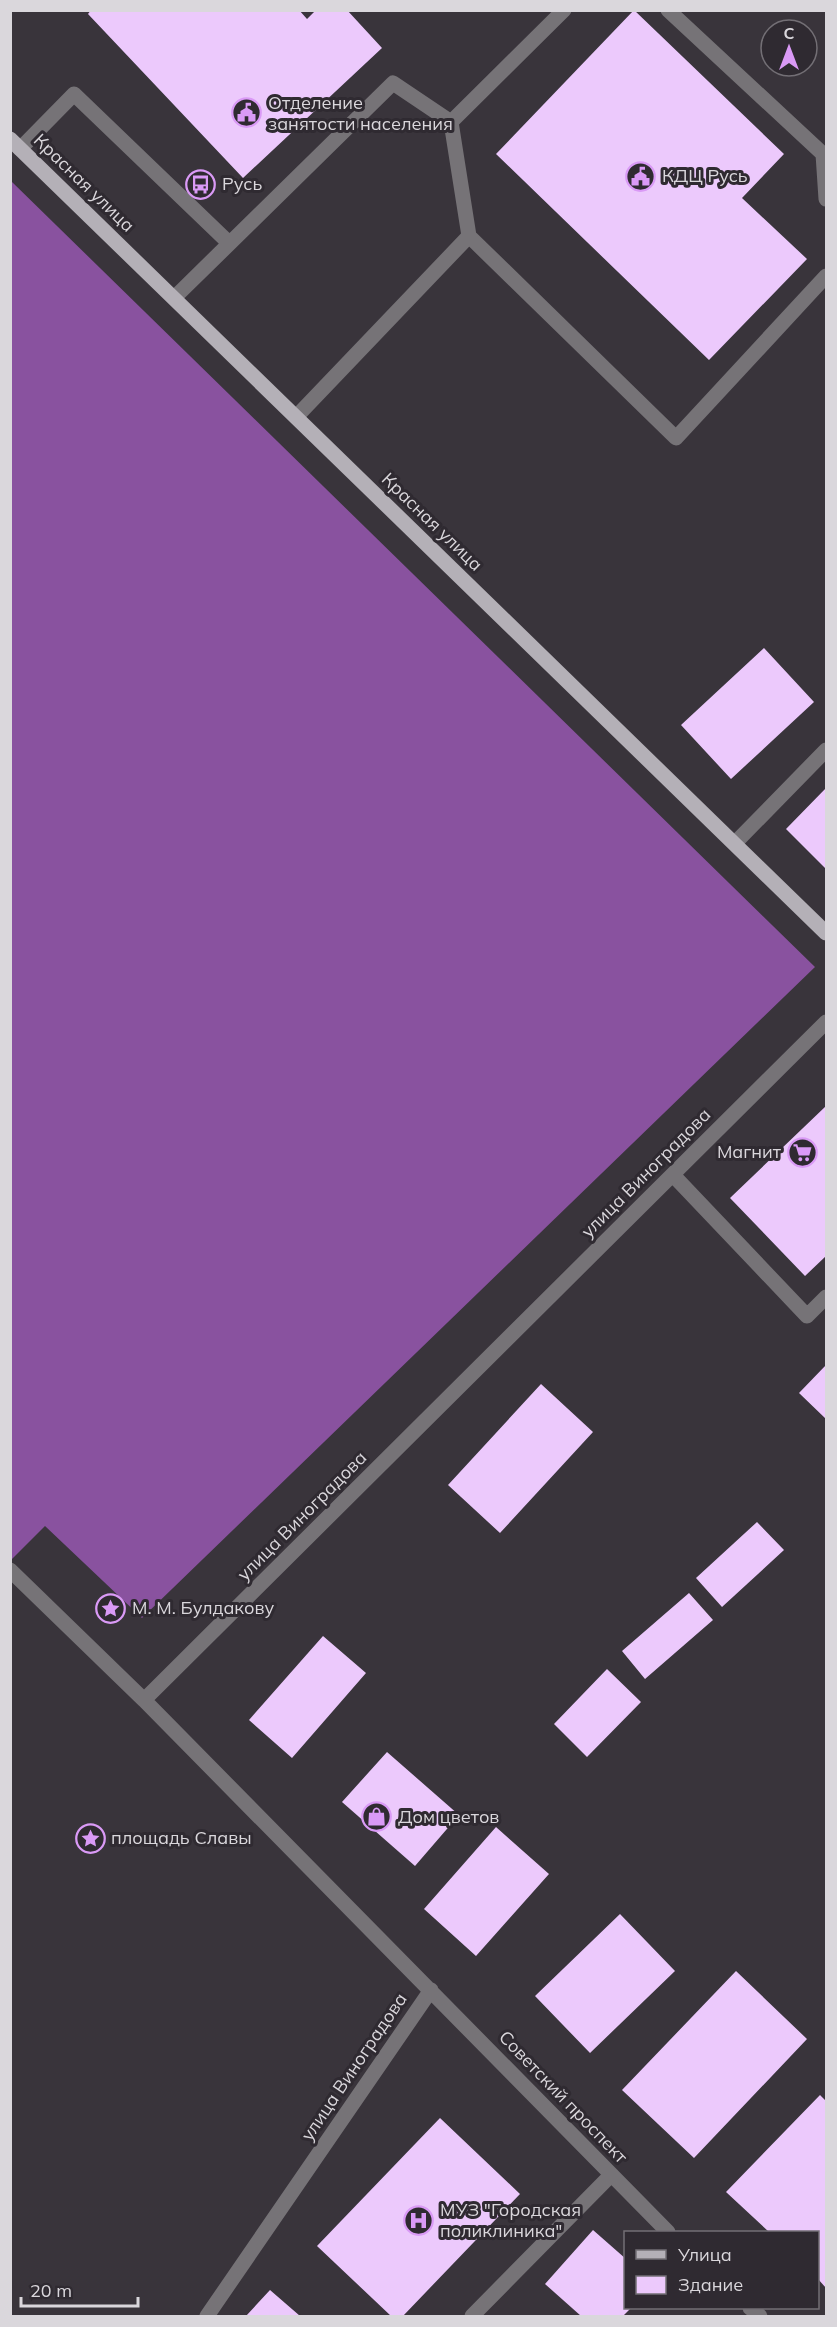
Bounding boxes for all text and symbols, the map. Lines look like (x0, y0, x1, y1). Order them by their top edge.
north arrow (759, 18, 819, 78)
text: С (784, 23, 795, 43)
place label: Отделение занятости населения (268, 91, 453, 135)
public building icon: Отделение занятости населения (231, 97, 263, 129)
street label: Красная улица (29, 129, 140, 237)
public building icon: КДЦ Русь (625, 160, 657, 192)
place label: КДЦ Русь (662, 164, 748, 187)
bus stop icon: Русь (185, 168, 217, 200)
place label: Русь (222, 172, 262, 195)
street label: Красная улица (377, 468, 488, 576)
street label: улица Виноградова (576, 1103, 715, 1242)
supermarket icon: Магнит (786, 1136, 818, 1168)
place label: Магнит (717, 1140, 782, 1163)
street label: улица Виноградова (232, 1446, 371, 1585)
place icon: М. М. Булдакову (95, 1592, 127, 1624)
place label: М. М. Булдакову (132, 1596, 275, 1619)
shop icon: Дом цветов (361, 1801, 393, 1833)
place label: Дом цветов (398, 1805, 499, 1828)
place icon: площадь Славы (74, 1822, 106, 1854)
place label: площадь Славы (111, 1826, 252, 1849)
street label: улица Виноградова (295, 1988, 412, 2145)
street label: Советский проспект (494, 2026, 633, 2168)
place label: МУЗ "Городская поликлиника" (440, 2198, 581, 2242)
hospital icon: МУЗ "Городская поликлиника" (403, 2204, 435, 2236)
legend (624, 2231, 819, 2309)
text: Улица (677, 2243, 732, 2266)
scale bar (21, 2270, 138, 2308)
text: Здание (678, 2273, 743, 2296)
text: 20 m (30, 2279, 72, 2302)

